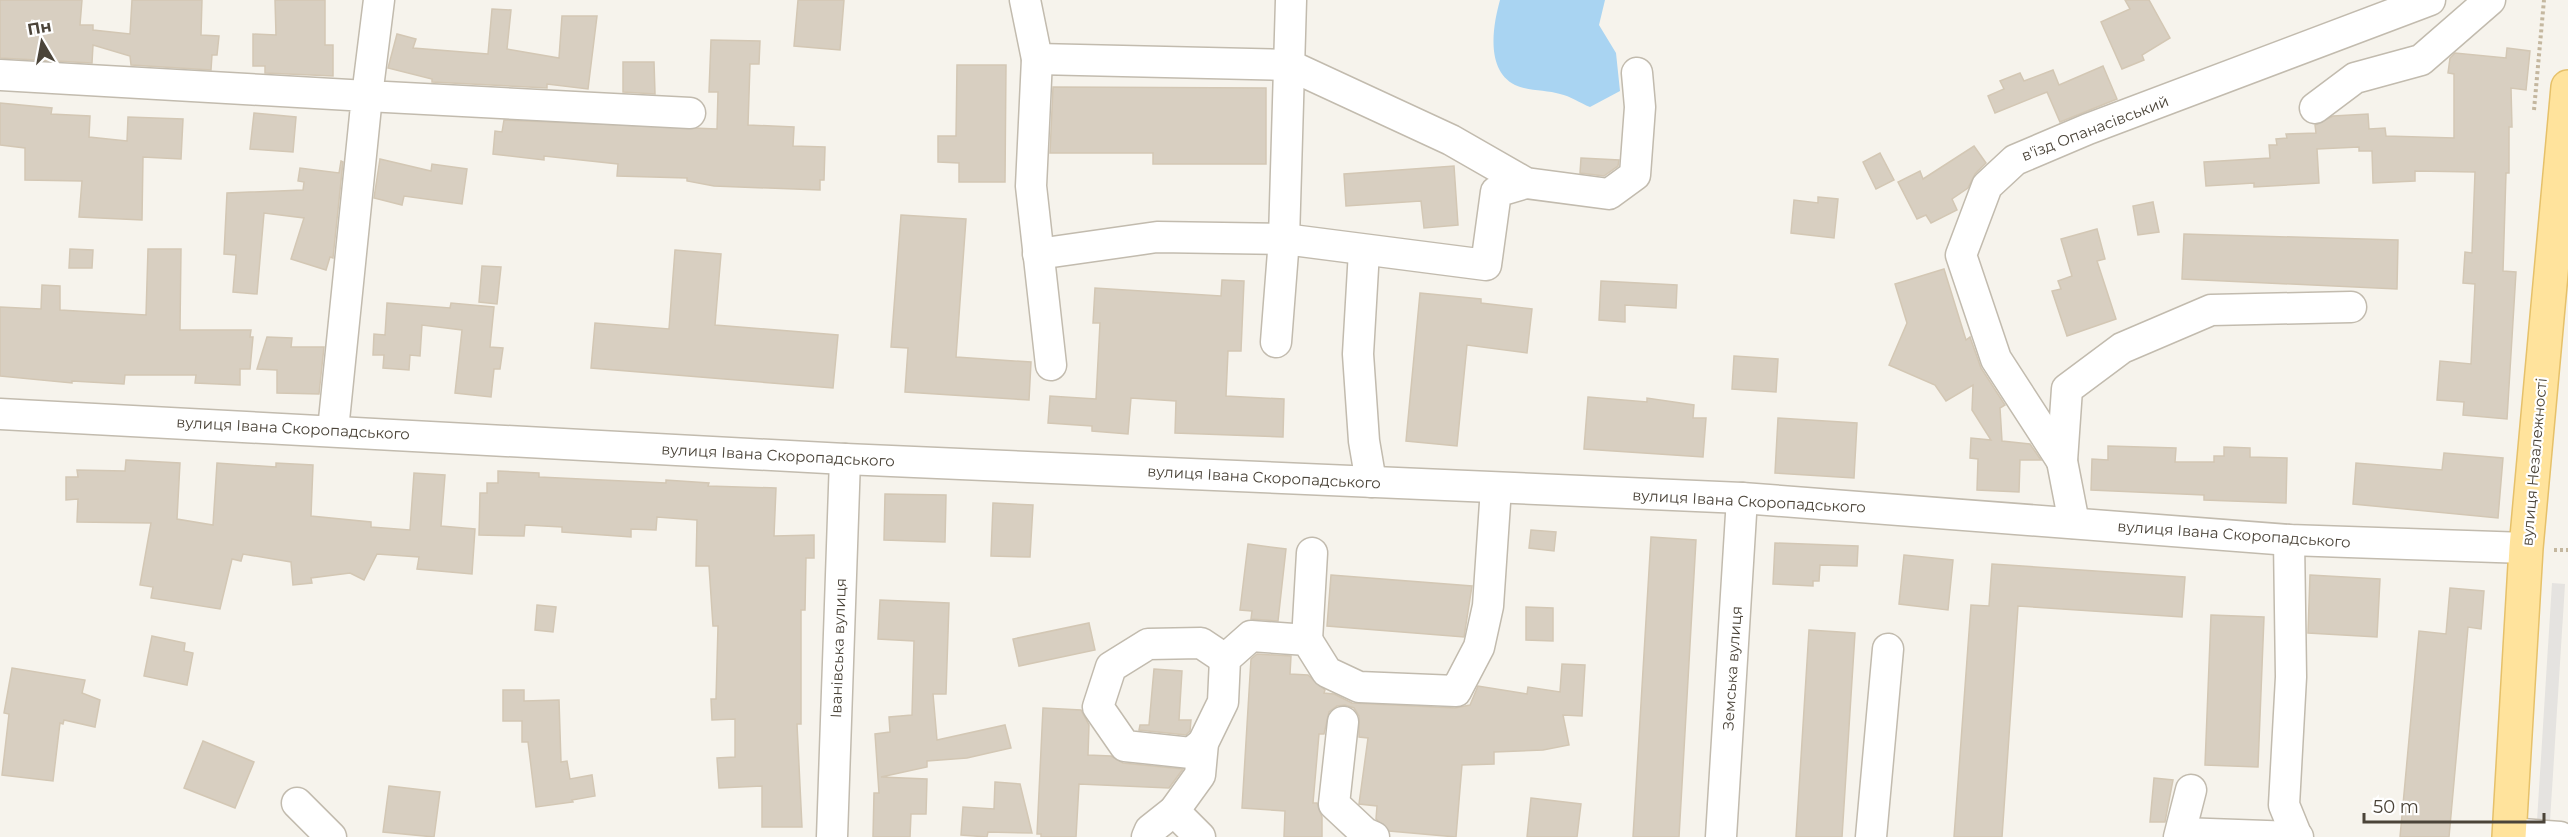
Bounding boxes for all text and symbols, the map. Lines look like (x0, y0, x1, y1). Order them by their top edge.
north arrow (12, 12, 72, 72)
text: Пн (26, 16, 53, 39)
street label: в'їзд Опанасівський (2019, 91, 2171, 165)
street label: вулиця Незалежності (2517, 377, 2551, 547)
street label: вулиця Івана Скоропадського (176, 412, 410, 444)
street label: вулиця Івана Скоропадського (661, 439, 895, 471)
street label: вулиця Івана Скоропадського (1147, 461, 1381, 493)
street label: вулиця Івана Скоропадського (1632, 485, 1866, 517)
street label: вулиця Івана Скоропадського (2117, 516, 2351, 552)
street label: Іванівська вулиця (826, 578, 850, 718)
street label: Земська вулиця (1718, 605, 1746, 731)
scale bar (2364, 786, 2544, 824)
text: 50 m (2373, 796, 2419, 818)

